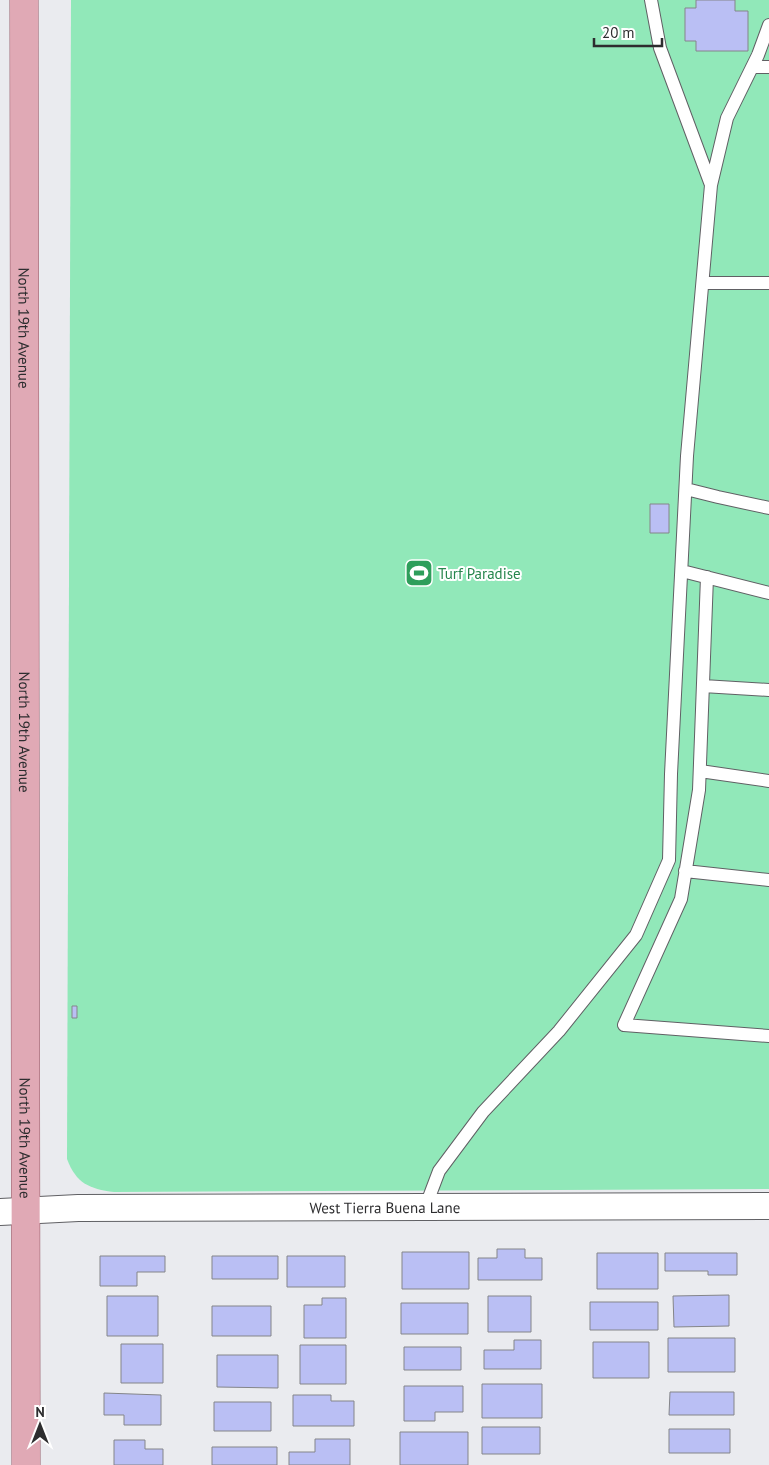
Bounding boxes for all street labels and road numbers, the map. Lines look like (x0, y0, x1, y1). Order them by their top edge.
street label: North 19th Avenue (15, 267, 34, 389)
street label: North 19th Avenue (15, 671, 35, 793)
street label: North 19th Avenue (16, 1077, 35, 1199)
street label: West Tierra Buena Lane (309, 1197, 460, 1217)

